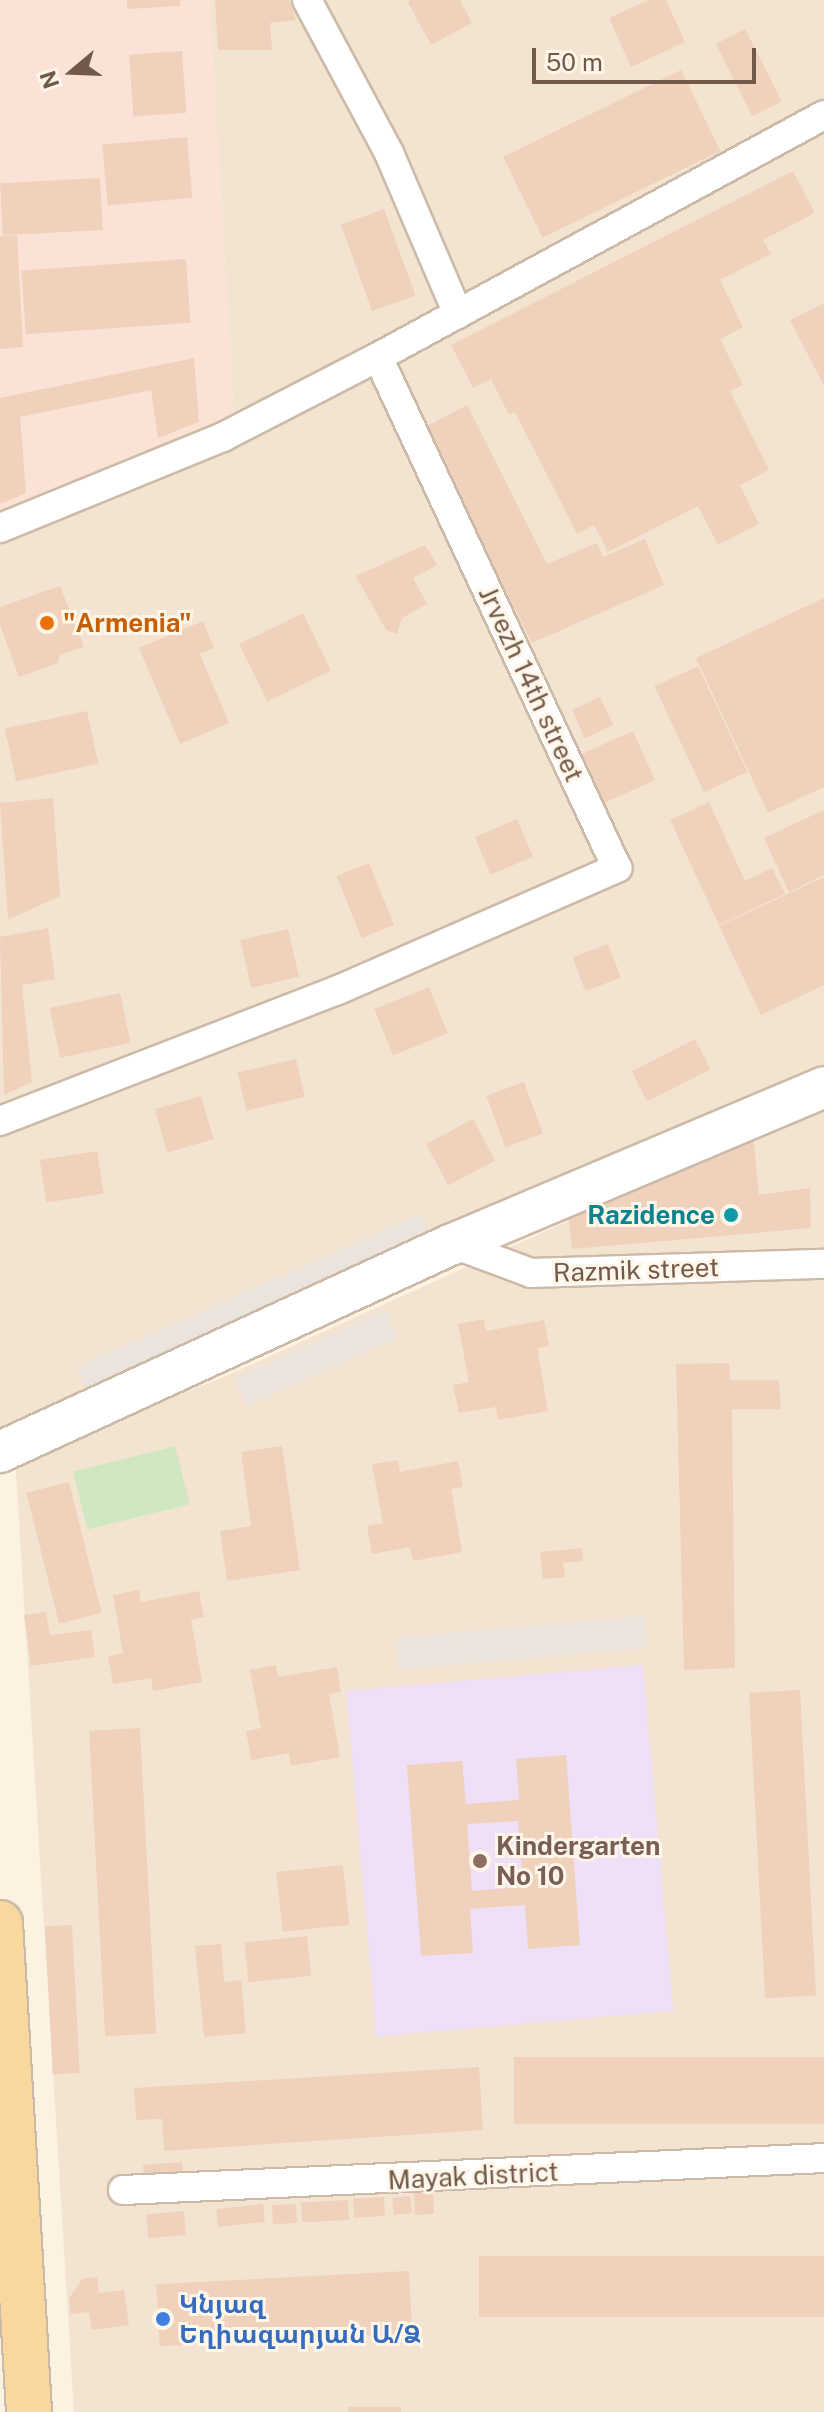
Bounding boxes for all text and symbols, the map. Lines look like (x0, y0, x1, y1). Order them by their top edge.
north arrow (32, 32, 112, 112)
scale bar (536, 32, 760, 82)
text: 50 m (546, 48, 603, 76)
text: N (34, 67, 64, 92)
street label: Jrvezh 14th street (472, 581, 590, 787)
place label: "Armenia" (63, 607, 192, 639)
marker: "Armenia" (38, 614, 56, 632)
place label: Razidence (587, 1199, 715, 1231)
marker: Razidence (722, 1206, 740, 1224)
street label: Razmik street (552, 1252, 720, 1288)
place label: Kindergarten No 10 (496, 1830, 660, 1892)
marker: Kindergarten No 10 (471, 1852, 489, 1870)
street label: Mayak district (387, 2156, 559, 2196)
place label: Կնյազ Եղիազարյան Ա/Ձ (179, 2288, 421, 2350)
marker: Կնյազ Եղիազարյան Ա/Ձ (154, 2310, 172, 2328)

